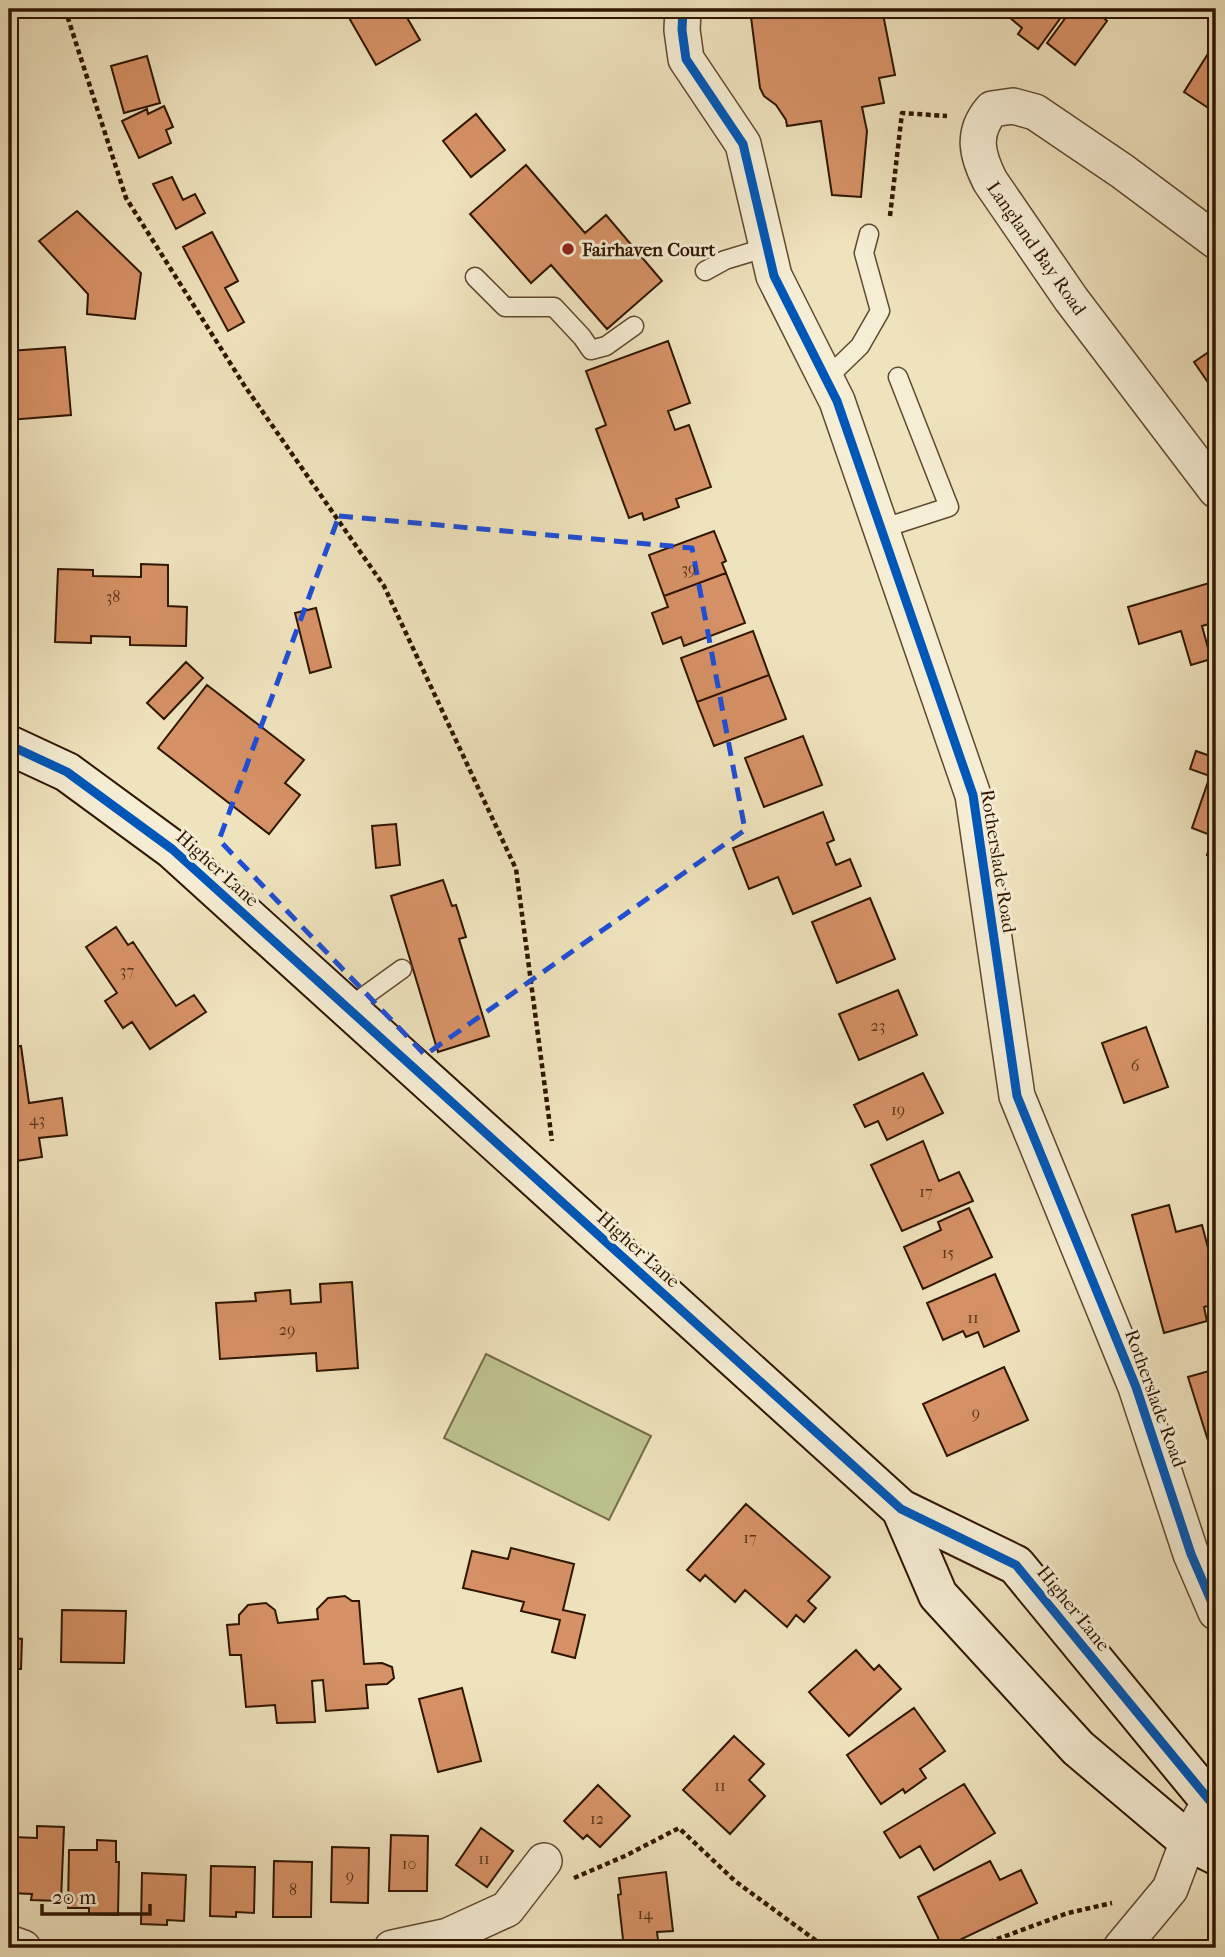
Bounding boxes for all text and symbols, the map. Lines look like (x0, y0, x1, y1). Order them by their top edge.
street label: Langland Bay Road (982, 177, 1091, 320)
place label: Fairhaven Court (581, 239, 715, 261)
marker: Fairhaven Court (560, 241, 576, 257)
house number: 39 (682, 559, 696, 578)
house number: 38 (106, 587, 120, 606)
street label: Rotherslade Road (976, 788, 1020, 935)
street label: Higher Lane (172, 826, 263, 912)
house number: 37 (120, 961, 134, 980)
house number: 23 (871, 1016, 885, 1035)
house number: 6 (1131, 1056, 1140, 1075)
house number: 19 (891, 1100, 905, 1119)
house number: 43 (29, 1110, 45, 1129)
house number: 17 (919, 1182, 933, 1201)
street label: Higher Lane (593, 1207, 684, 1293)
house number: 15 (942, 1243, 954, 1262)
house number: 11 (967, 1308, 979, 1327)
house number: 29 (279, 1320, 295, 1339)
street label: Rotherslade Road (1120, 1326, 1190, 1471)
house number: 9 (972, 1403, 980, 1422)
house number: 17 (743, 1528, 757, 1547)
street label: Higher Lane (1032, 1561, 1114, 1656)
house number: 11 (714, 1776, 726, 1795)
house number: 12 (590, 1809, 604, 1828)
house number: 11 (478, 1849, 490, 1868)
house number: 10 (402, 1854, 416, 1873)
house number: 9 (346, 1866, 354, 1885)
scale bar (42, 1873, 150, 1917)
house number: 8 (289, 1880, 297, 1899)
text: 20 m (52, 1885, 97, 1909)
house number: 14 (637, 1904, 653, 1923)

